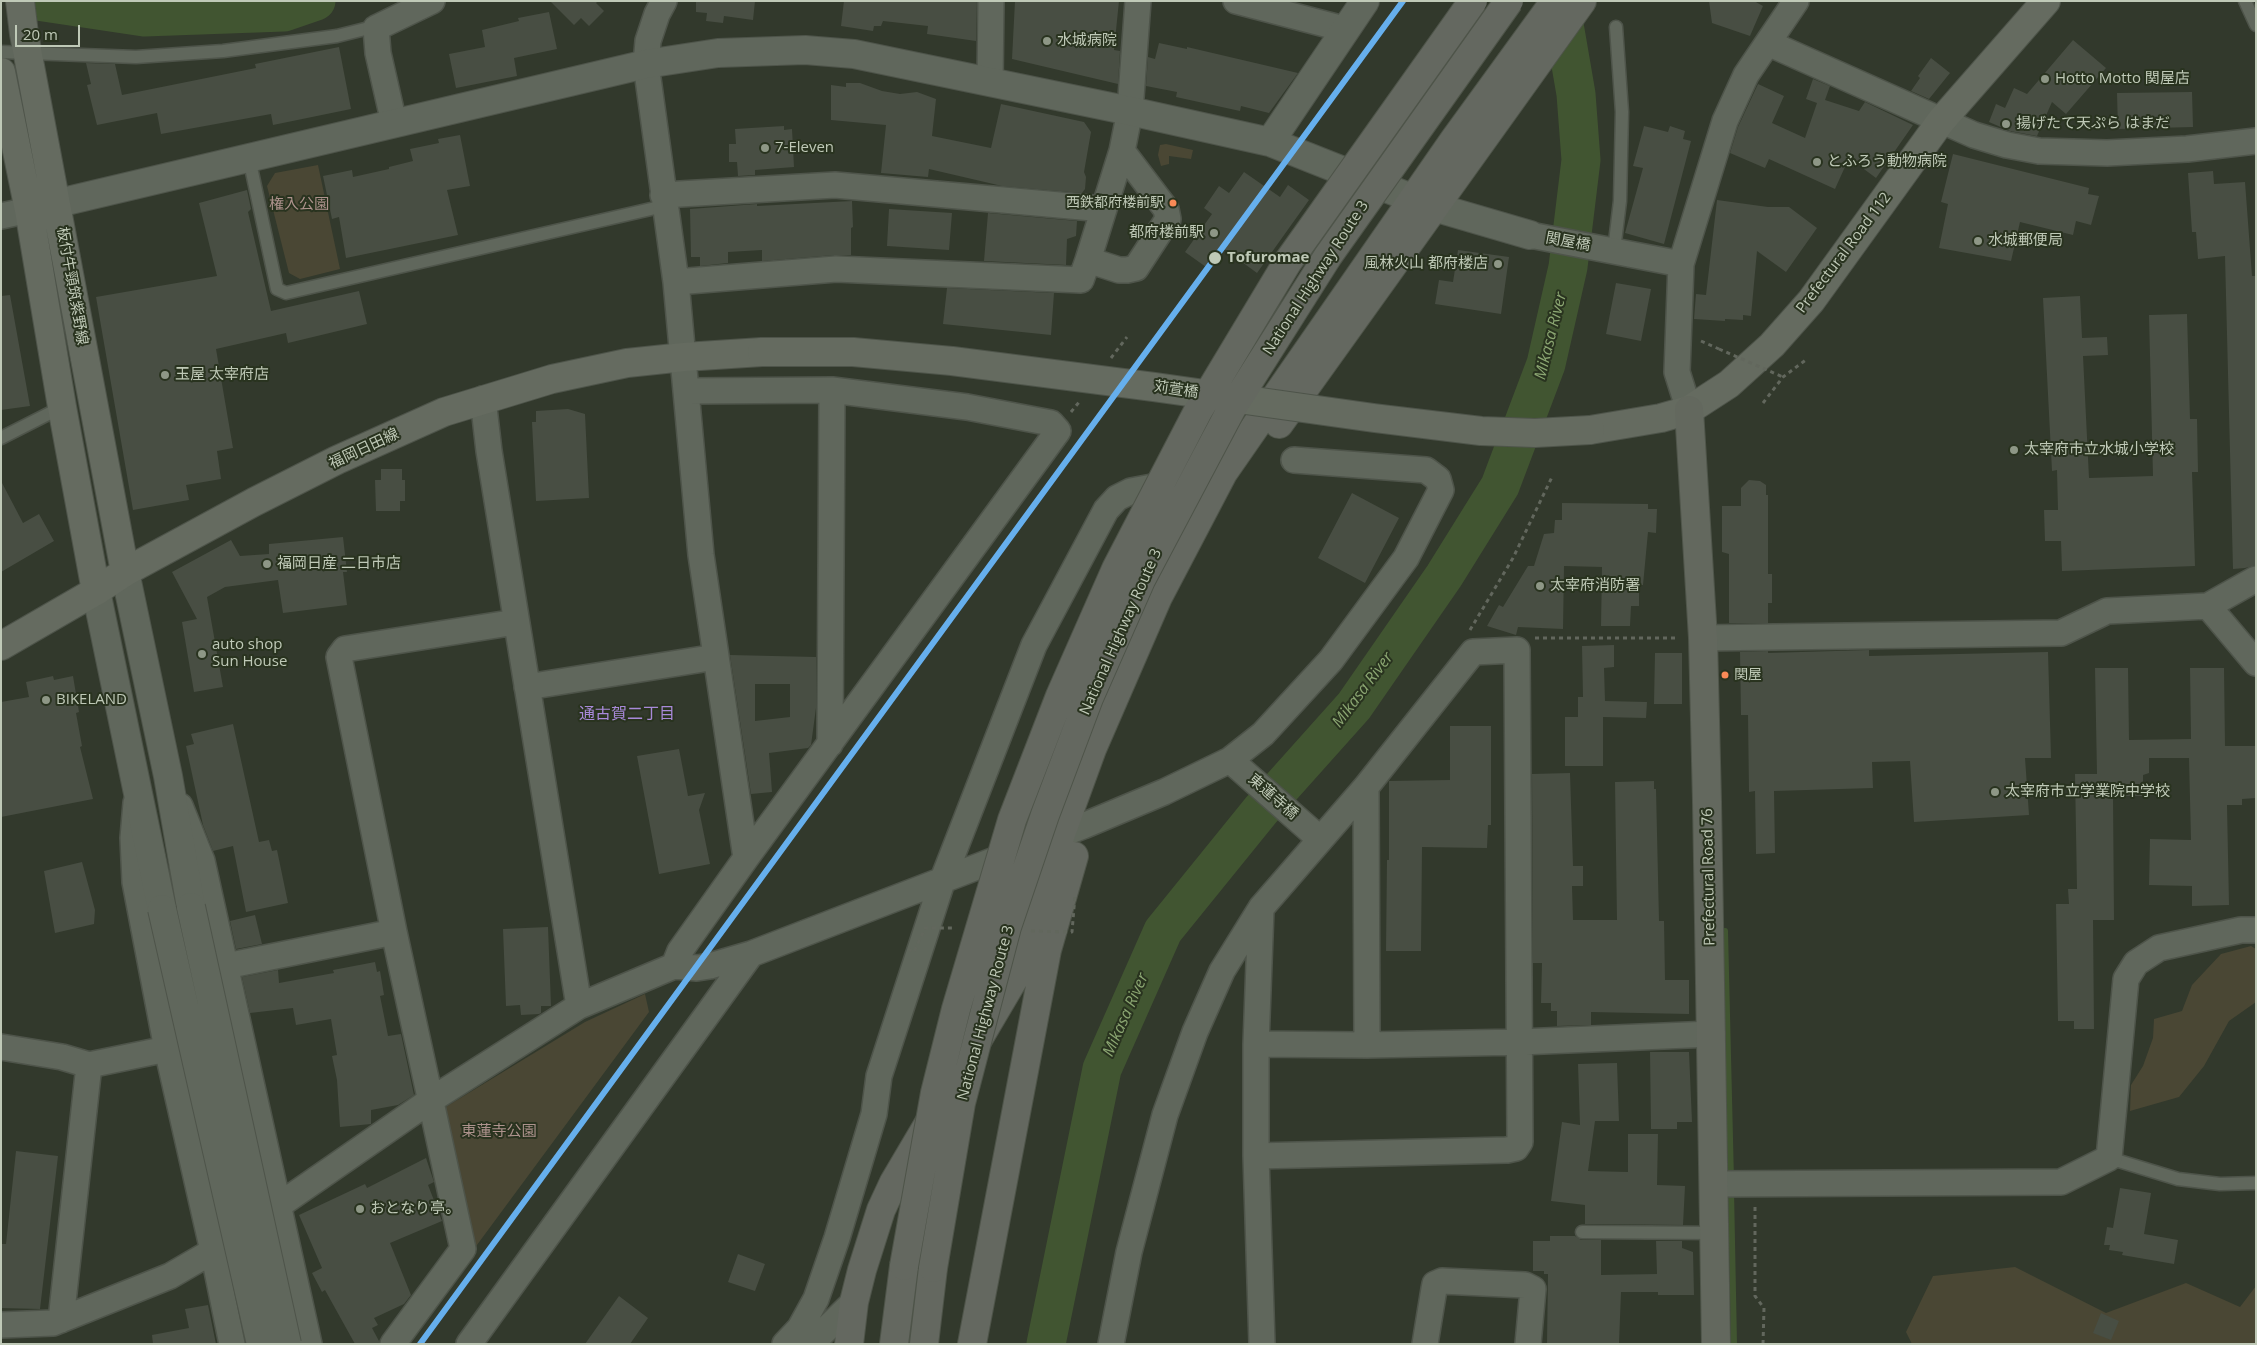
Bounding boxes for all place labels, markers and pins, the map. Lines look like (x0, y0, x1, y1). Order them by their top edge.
place label: 水城病院 (1057, 32, 1117, 50)
marker: 水城病院 (1041, 35, 1053, 47)
place label: Hotto Motto 関屋店 (2055, 70, 2190, 88)
marker: Hotto Motto 関屋店 (2039, 73, 2051, 85)
place label: 揚げたて天ぷら はまだ (2016, 115, 2170, 133)
marker: 揚げたて天ぷら はまだ (2000, 118, 2012, 130)
place label: 7-Eleven (775, 139, 834, 157)
marker: 7-Eleven (759, 142, 771, 154)
place label: とふろう動物病院 (1827, 153, 1947, 171)
marker: とふろう動物病院 (1811, 156, 1823, 168)
place label: 西鉄都府楼前駅 (1066, 195, 1164, 211)
marker: 西鉄都府楼前駅 (1168, 198, 1178, 208)
place label: 都府楼前駅 (1129, 224, 1204, 242)
marker: 都府楼前駅 (1208, 227, 1220, 239)
place label: 水城郵便局 (1988, 232, 2063, 250)
marker: 水城郵便局 (1972, 235, 1984, 247)
place label: Tofuromae (1227, 249, 1309, 267)
marker: Tofuromae (1207, 250, 1223, 266)
place label: 風林火山 都府楼店 (1364, 255, 1488, 273)
marker: 風林火山 都府楼店 (1492, 258, 1504, 270)
place label: 玉屋 太宰府店 (175, 366, 269, 384)
marker: 玉屋 太宰府店 (159, 369, 171, 381)
place label: 太宰府市立水城小学校 (2024, 441, 2174, 459)
marker: 太宰府市立水城小学校 (2008, 444, 2020, 456)
place label: 福岡日産 二日市店 (277, 555, 401, 573)
marker: 福岡日産 二日市店 (261, 558, 273, 570)
place label: 太宰府消防署 (1550, 577, 1640, 595)
marker: 太宰府消防署 (1534, 580, 1546, 592)
place label: auto shop Sun House (212, 636, 287, 671)
marker: auto shop Sun House (196, 648, 208, 660)
place label: 関屋 (1734, 667, 1762, 683)
marker: 関屋 (1720, 670, 1730, 680)
place label: BIKELAND (56, 691, 127, 709)
marker: BIKELAND (40, 694, 52, 706)
place label: 太宰府市立学業院中学校 (2005, 783, 2170, 801)
marker: 太宰府市立学業院中学校 (1989, 786, 2001, 798)
place label: おとなり亭。 (370, 1200, 460, 1218)
marker: おとなり亭。 (354, 1203, 366, 1215)

